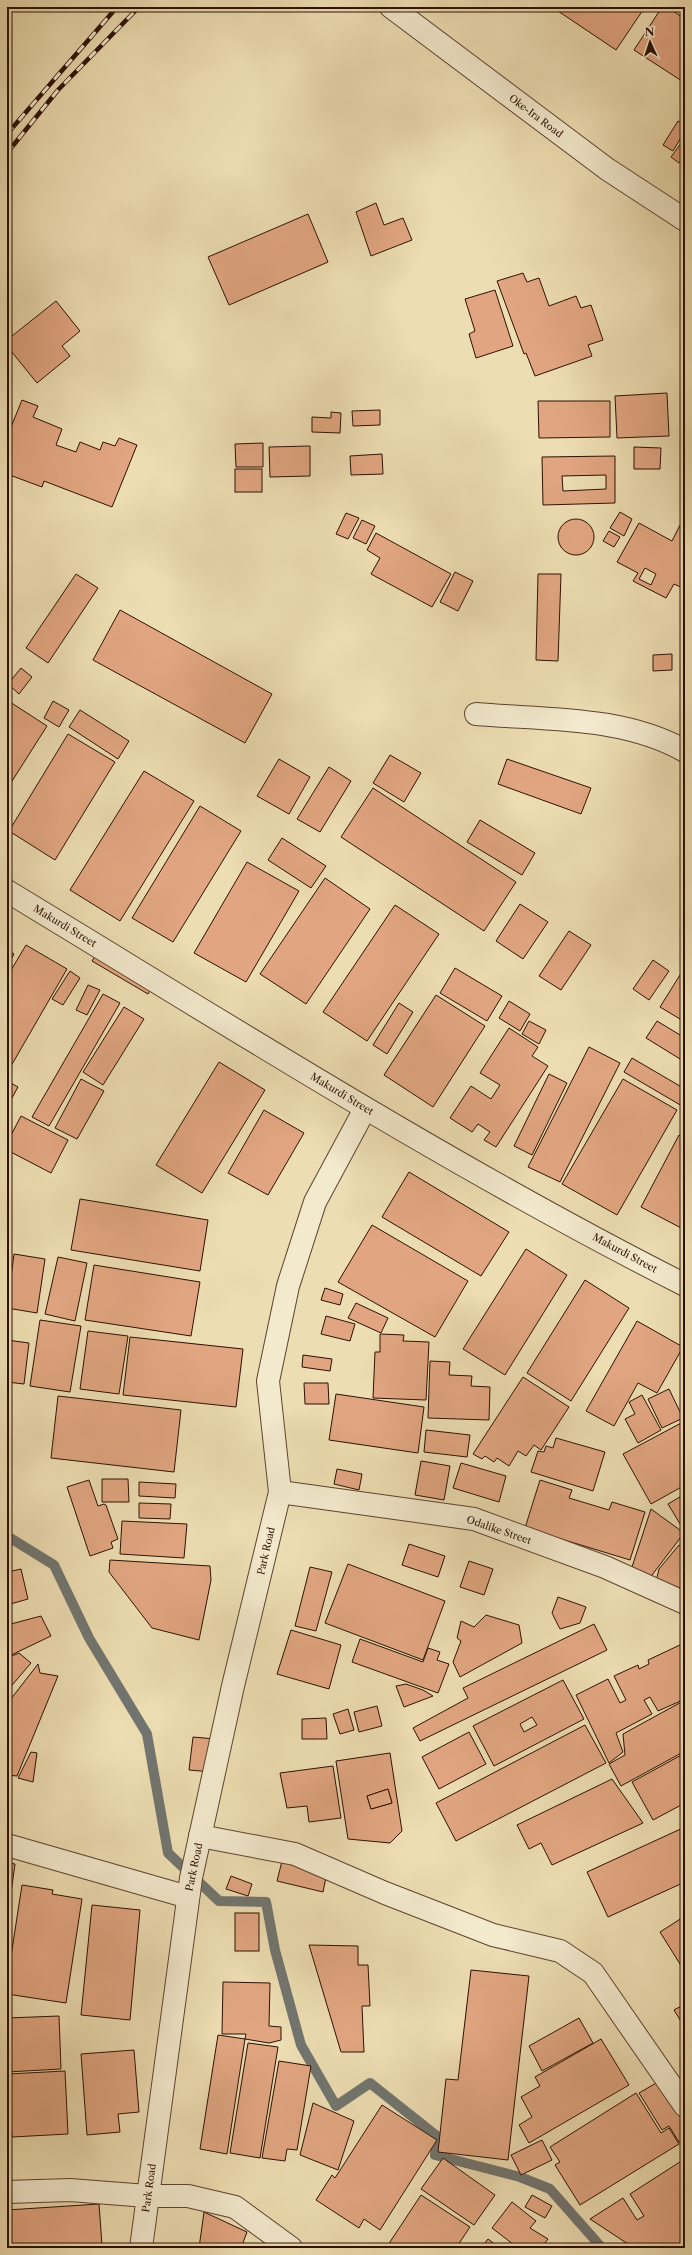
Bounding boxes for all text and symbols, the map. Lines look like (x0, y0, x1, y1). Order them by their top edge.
north arrow (630, 22, 670, 62)
text: N (644, 25, 655, 39)
street label: Oke-Ira Road (506, 91, 566, 141)
street label: Makurdi Street (31, 902, 99, 950)
street label: Makurdi Street (308, 1070, 376, 1118)
street label: Makurdi Street (590, 1230, 660, 1276)
street label: Odalike Street (465, 1513, 534, 1547)
street label: Park Road (254, 1526, 278, 1576)
street label: Park Road (183, 1842, 205, 1892)
street label: Park Road (139, 2163, 159, 2213)

